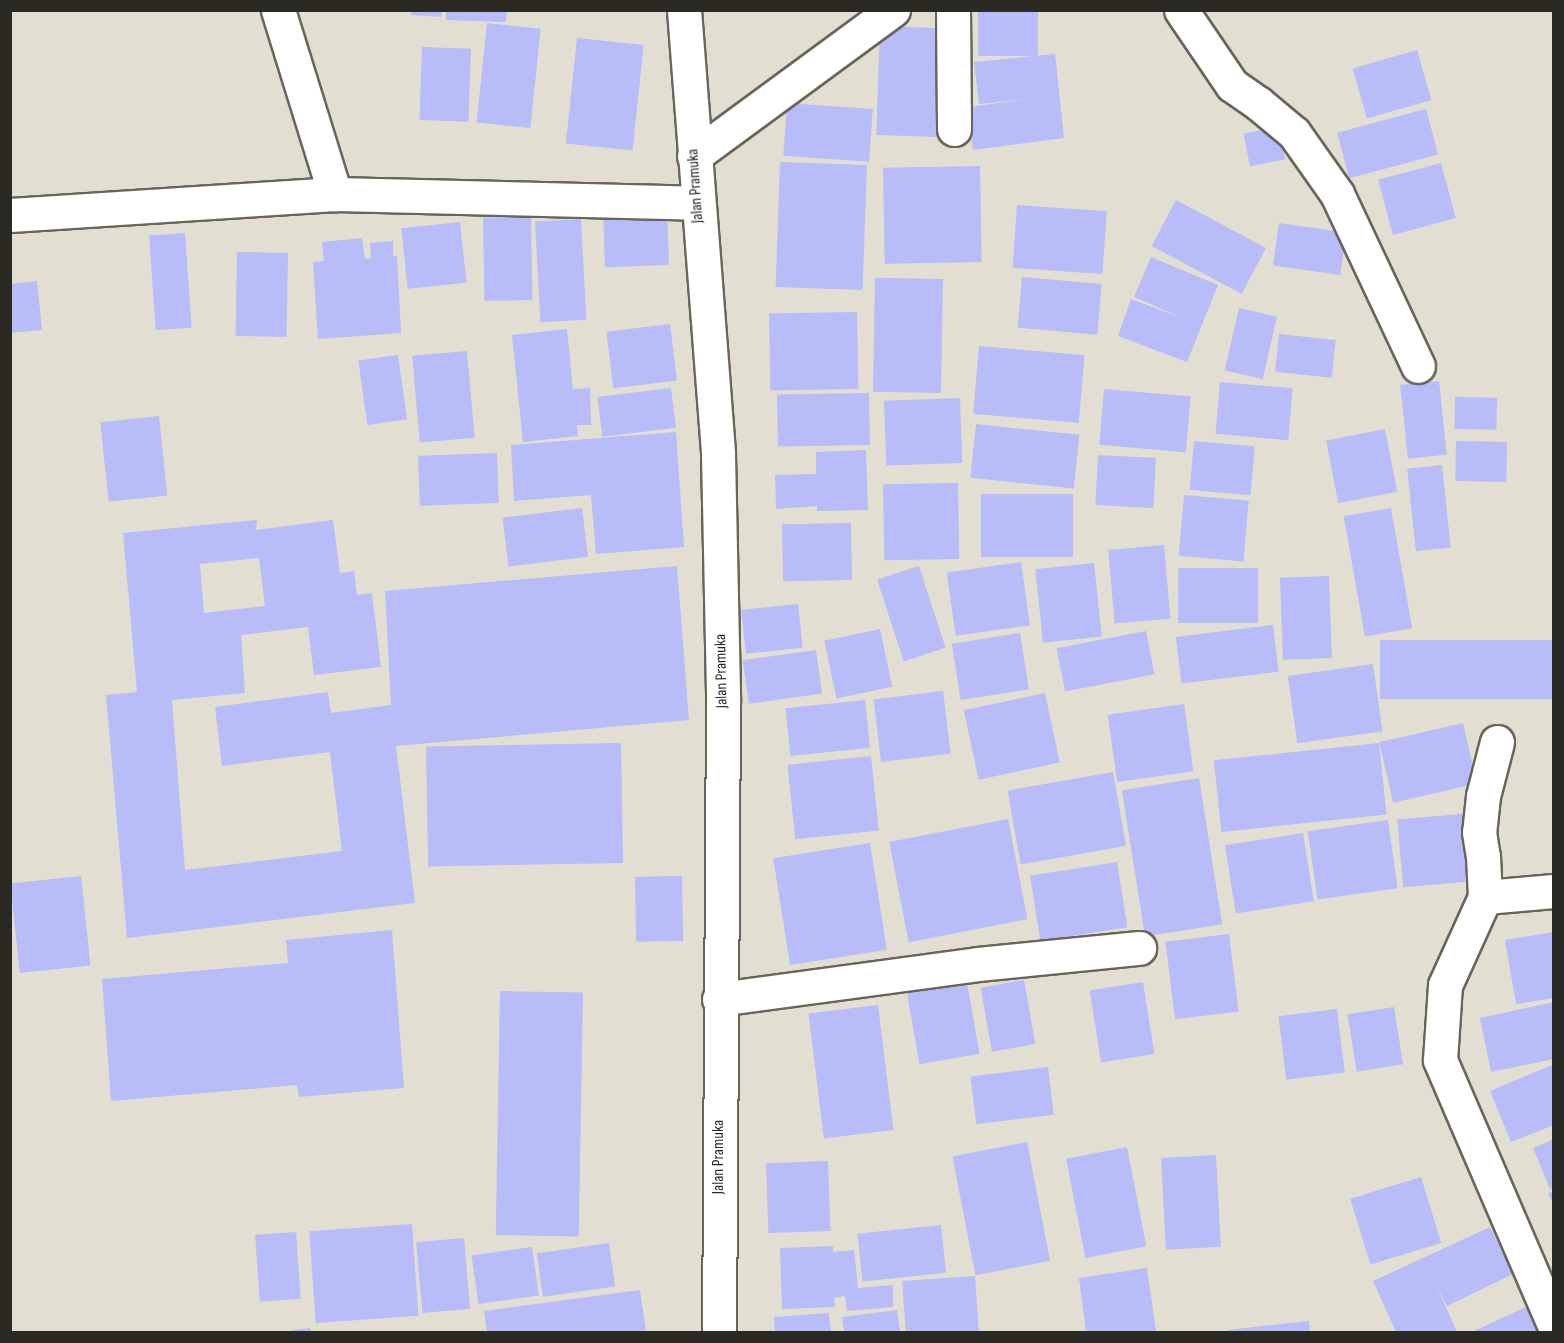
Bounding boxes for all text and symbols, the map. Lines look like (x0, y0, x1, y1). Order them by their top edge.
street label: Jalan Pramuka (684, 148, 708, 224)
street label: Jalan Pramuka (712, 634, 732, 708)
street label: Jalan Pramuka (709, 1120, 729, 1194)

